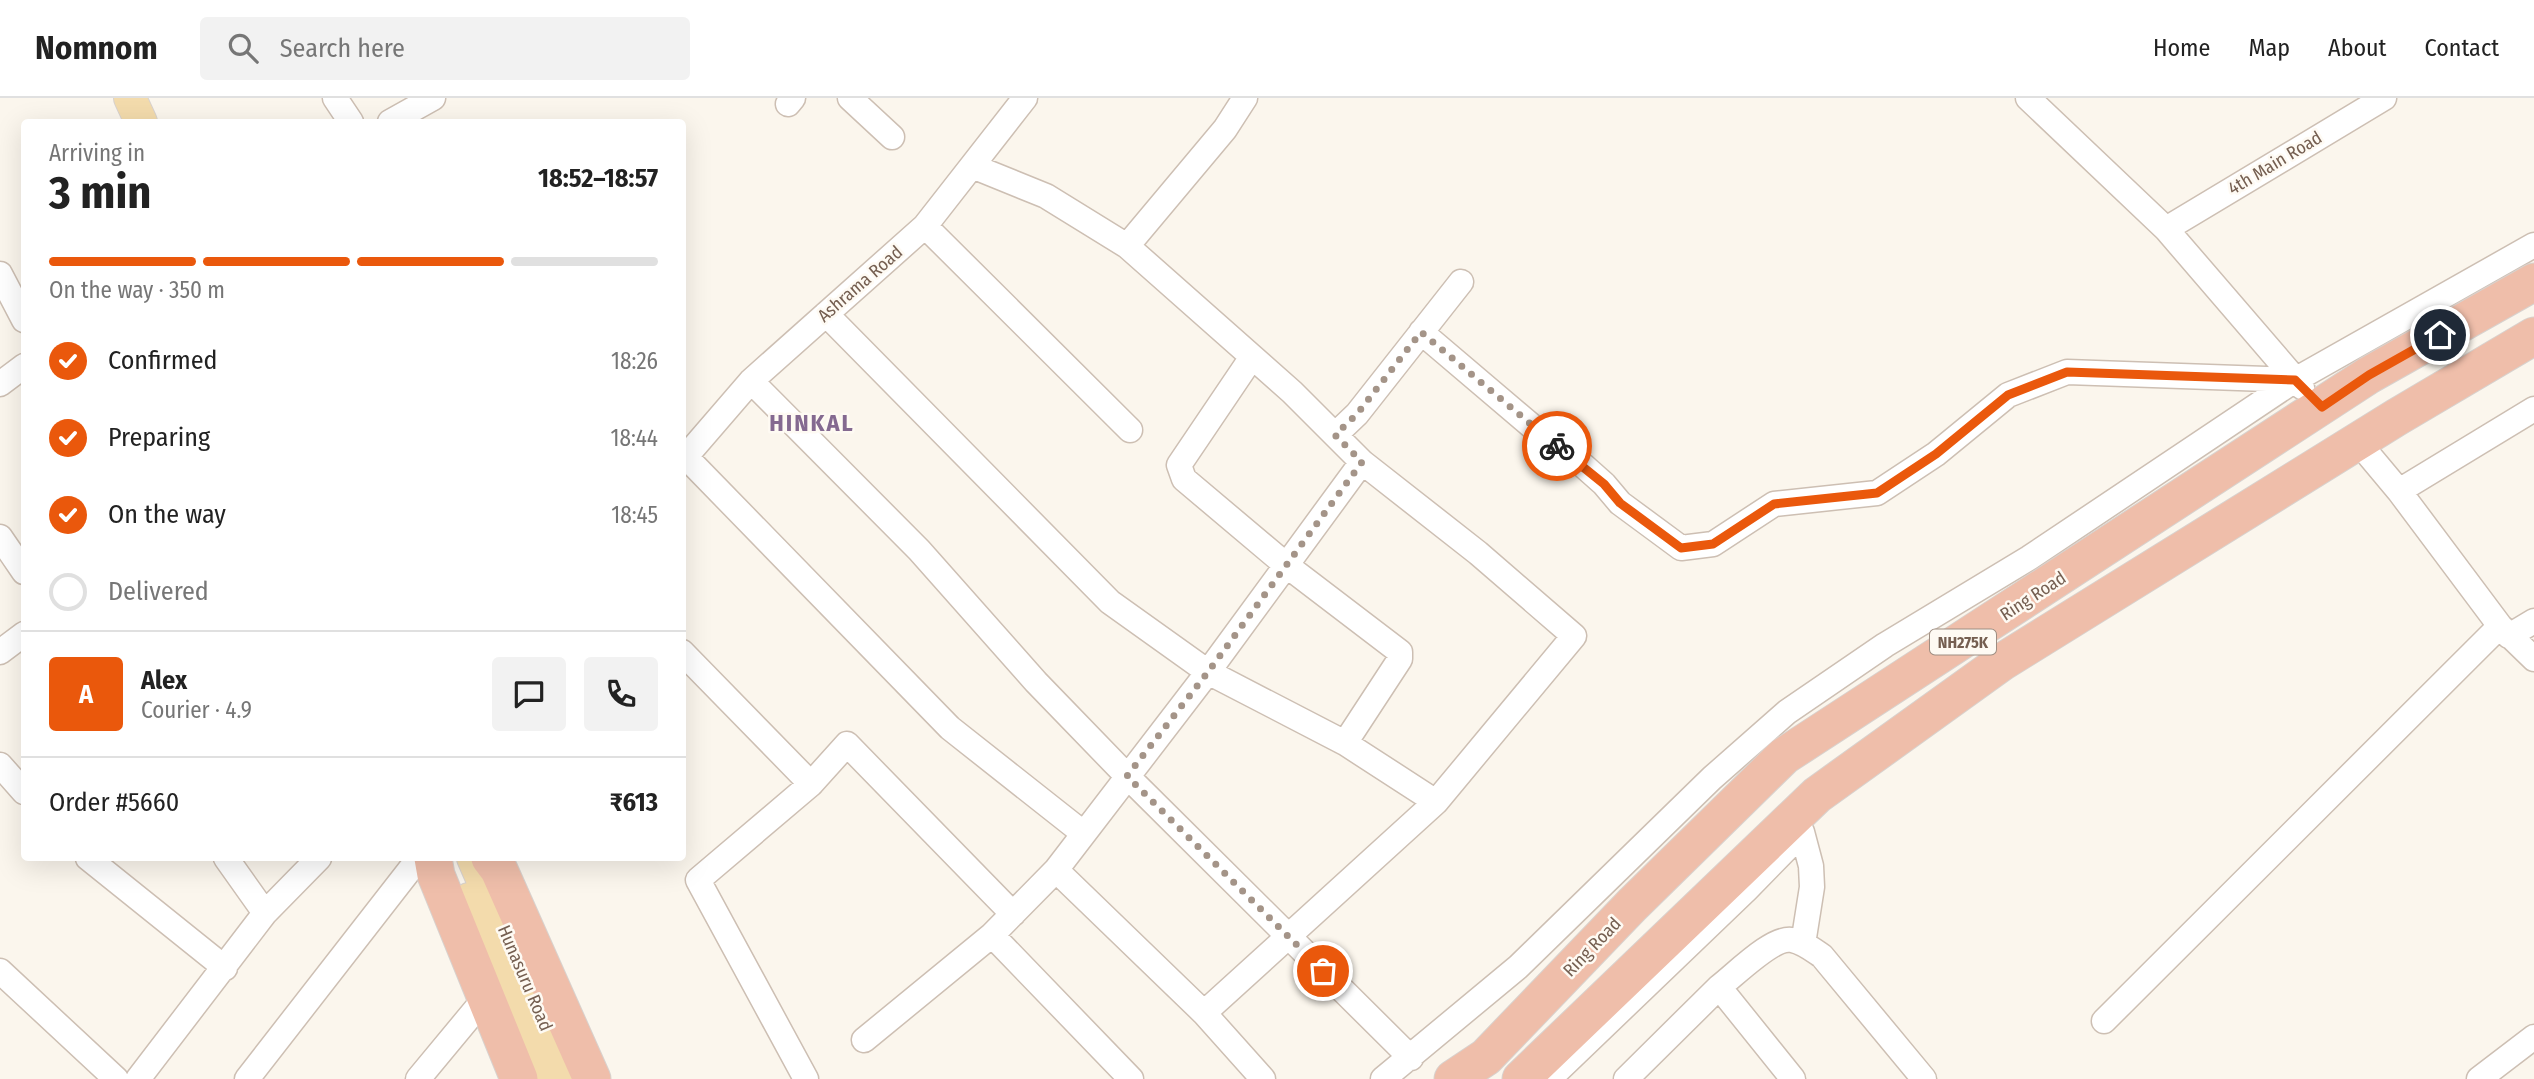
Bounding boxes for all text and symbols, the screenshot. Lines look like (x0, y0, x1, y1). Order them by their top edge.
search box (200, 17, 690, 80)
text: Nomnom (35, 28, 158, 68)
icon: search (224, 29, 262, 67)
text: Search here (280, 33, 405, 64)
text: Home (2153, 34, 2210, 62)
text: Map (2248, 34, 2290, 62)
text: About (2328, 34, 2386, 62)
text: Contact (2424, 34, 2499, 62)
street label: 4th Main Road (2224, 126, 2326, 200)
text: Arriving in (49, 139, 145, 167)
text: 18:52–18:57 (538, 163, 658, 194)
text: 3 min (49, 165, 151, 220)
street label: Ashrama Road (813, 241, 907, 327)
text: On the way · 350 m (49, 276, 225, 304)
pin (2410, 305, 2470, 365)
icon: home (2421, 316, 2459, 354)
icon: check (49, 342, 87, 380)
text: Confirmed (108, 345, 218, 376)
text: 18:26 (611, 347, 658, 375)
district label: HINKAL (769, 409, 855, 437)
courier (1522, 411, 1592, 481)
icon: check (49, 419, 87, 457)
text: Preparing (108, 422, 210, 453)
text: 18:44 (611, 424, 658, 452)
icon: bike (1538, 427, 1576, 465)
icon: check (49, 496, 87, 534)
text: On the way (108, 499, 226, 530)
text: 18:45 (611, 501, 658, 529)
street label: Ring Road (1996, 567, 2070, 625)
text: Delivered (108, 576, 209, 607)
road number: NH275K (1930, 629, 1996, 654)
button: chat (492, 657, 566, 731)
button: phone (584, 657, 658, 731)
text: Alex (141, 665, 187, 696)
text: A (79, 679, 93, 710)
text: Courier · 4.9 (141, 696, 252, 724)
text: Order #5660 (49, 787, 179, 818)
text: ₹613 (610, 787, 658, 818)
street label: Ring Road (1558, 913, 1626, 981)
street label: Hunasuru Road (493, 922, 557, 1034)
pin (1293, 941, 1353, 1001)
icon: bag (1304, 952, 1342, 990)

